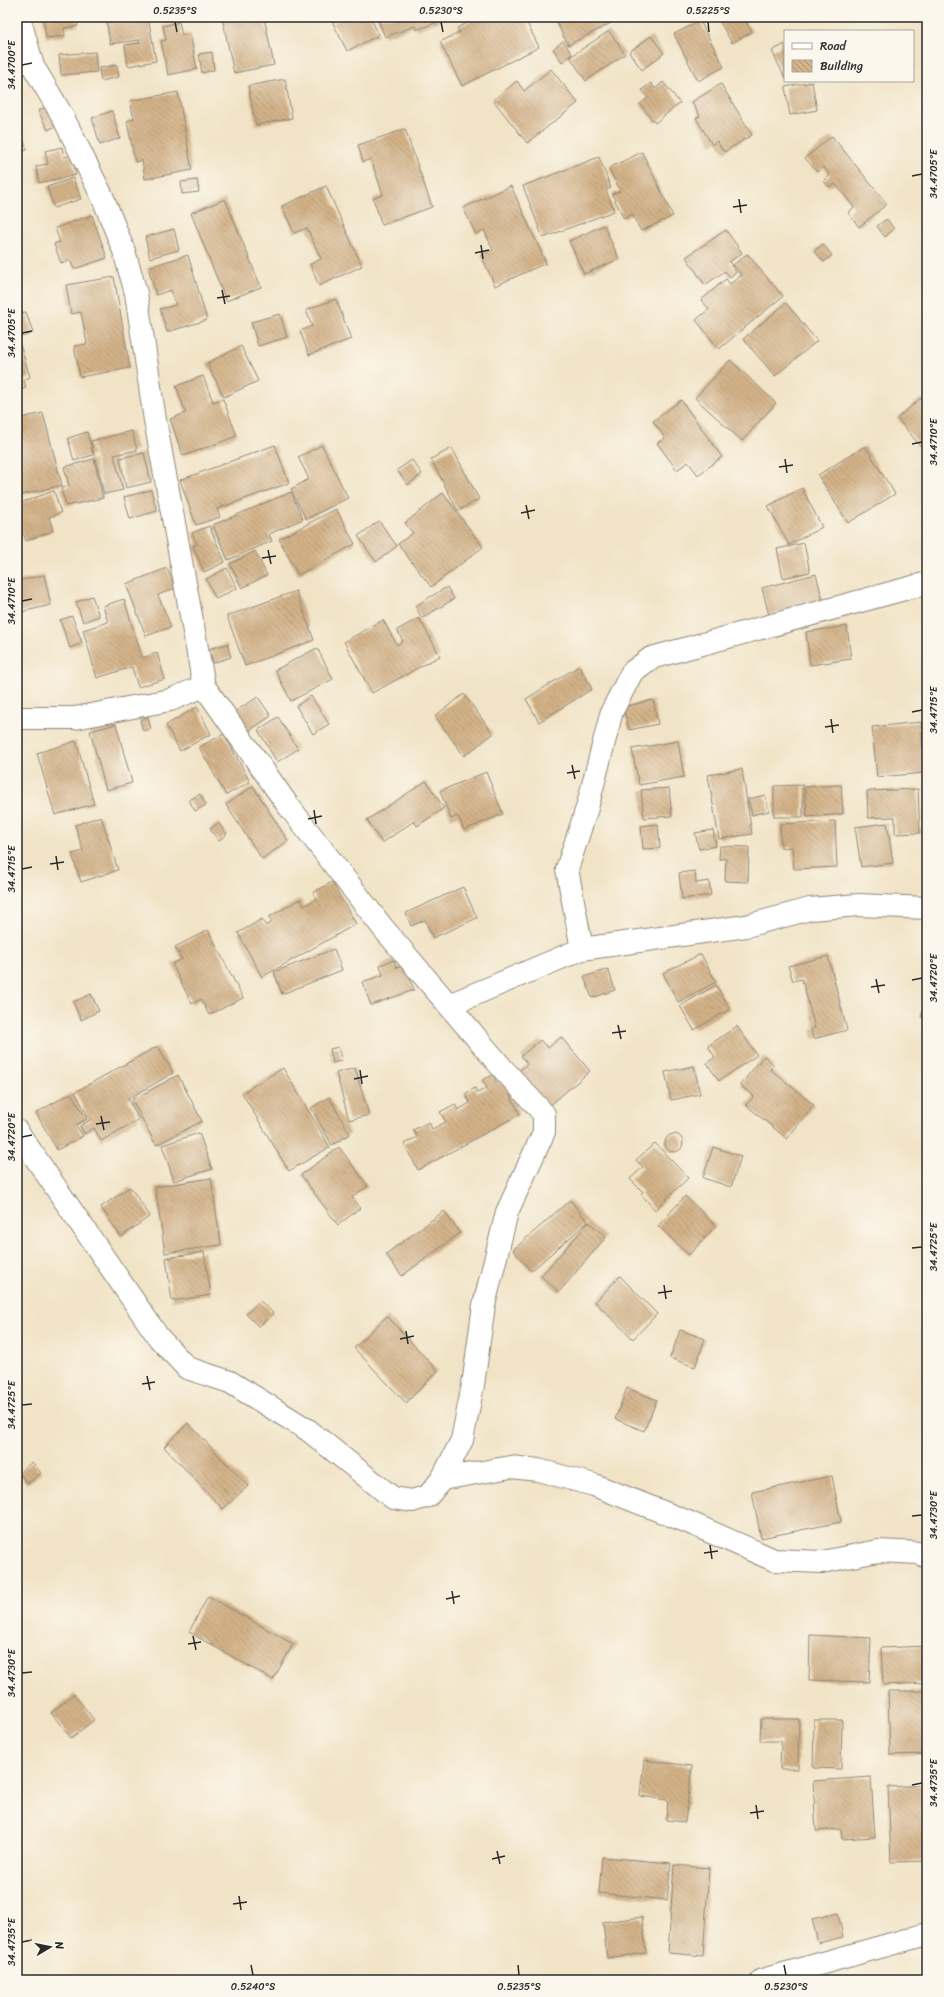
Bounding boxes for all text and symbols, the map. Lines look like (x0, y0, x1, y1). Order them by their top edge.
text: 0.5235°S (153, 2, 197, 20)
text: 0.5230°S (419, 2, 464, 20)
text: 0.5225°S (686, 2, 731, 20)
legend (784, 30, 914, 82)
text: Road (820, 35, 847, 57)
text: 34.4700°E (3, 39, 21, 90)
text: Building (820, 55, 863, 77)
text: 34.4705°E (925, 148, 943, 198)
text: 34.4705°E (3, 307, 21, 357)
text: 34.4710°E (925, 417, 943, 466)
text: 34.4710°E (3, 576, 21, 625)
text: 34.4715°E (925, 685, 943, 733)
text: 34.4715°E (3, 844, 21, 892)
text: 34.4720°E (925, 952, 943, 1002)
text: 34.4720°E (3, 1111, 21, 1161)
text: 34.4725°E (925, 1221, 943, 1271)
text: 34.4725°E (3, 1379, 21, 1429)
text: 34.4730°E (925, 1489, 943, 1539)
text: 34.4730°E (3, 1647, 21, 1697)
text: 34.4735°E (925, 1757, 943, 1807)
text: 34.4735°E (3, 1916, 21, 1966)
north arrow (30, 1927, 70, 1967)
text: N (49, 1939, 69, 1951)
text: 0.5240°S (231, 1978, 276, 1996)
text: 0.5235°S (497, 1978, 541, 1996)
text: 0.5230°S (764, 1978, 809, 1996)

